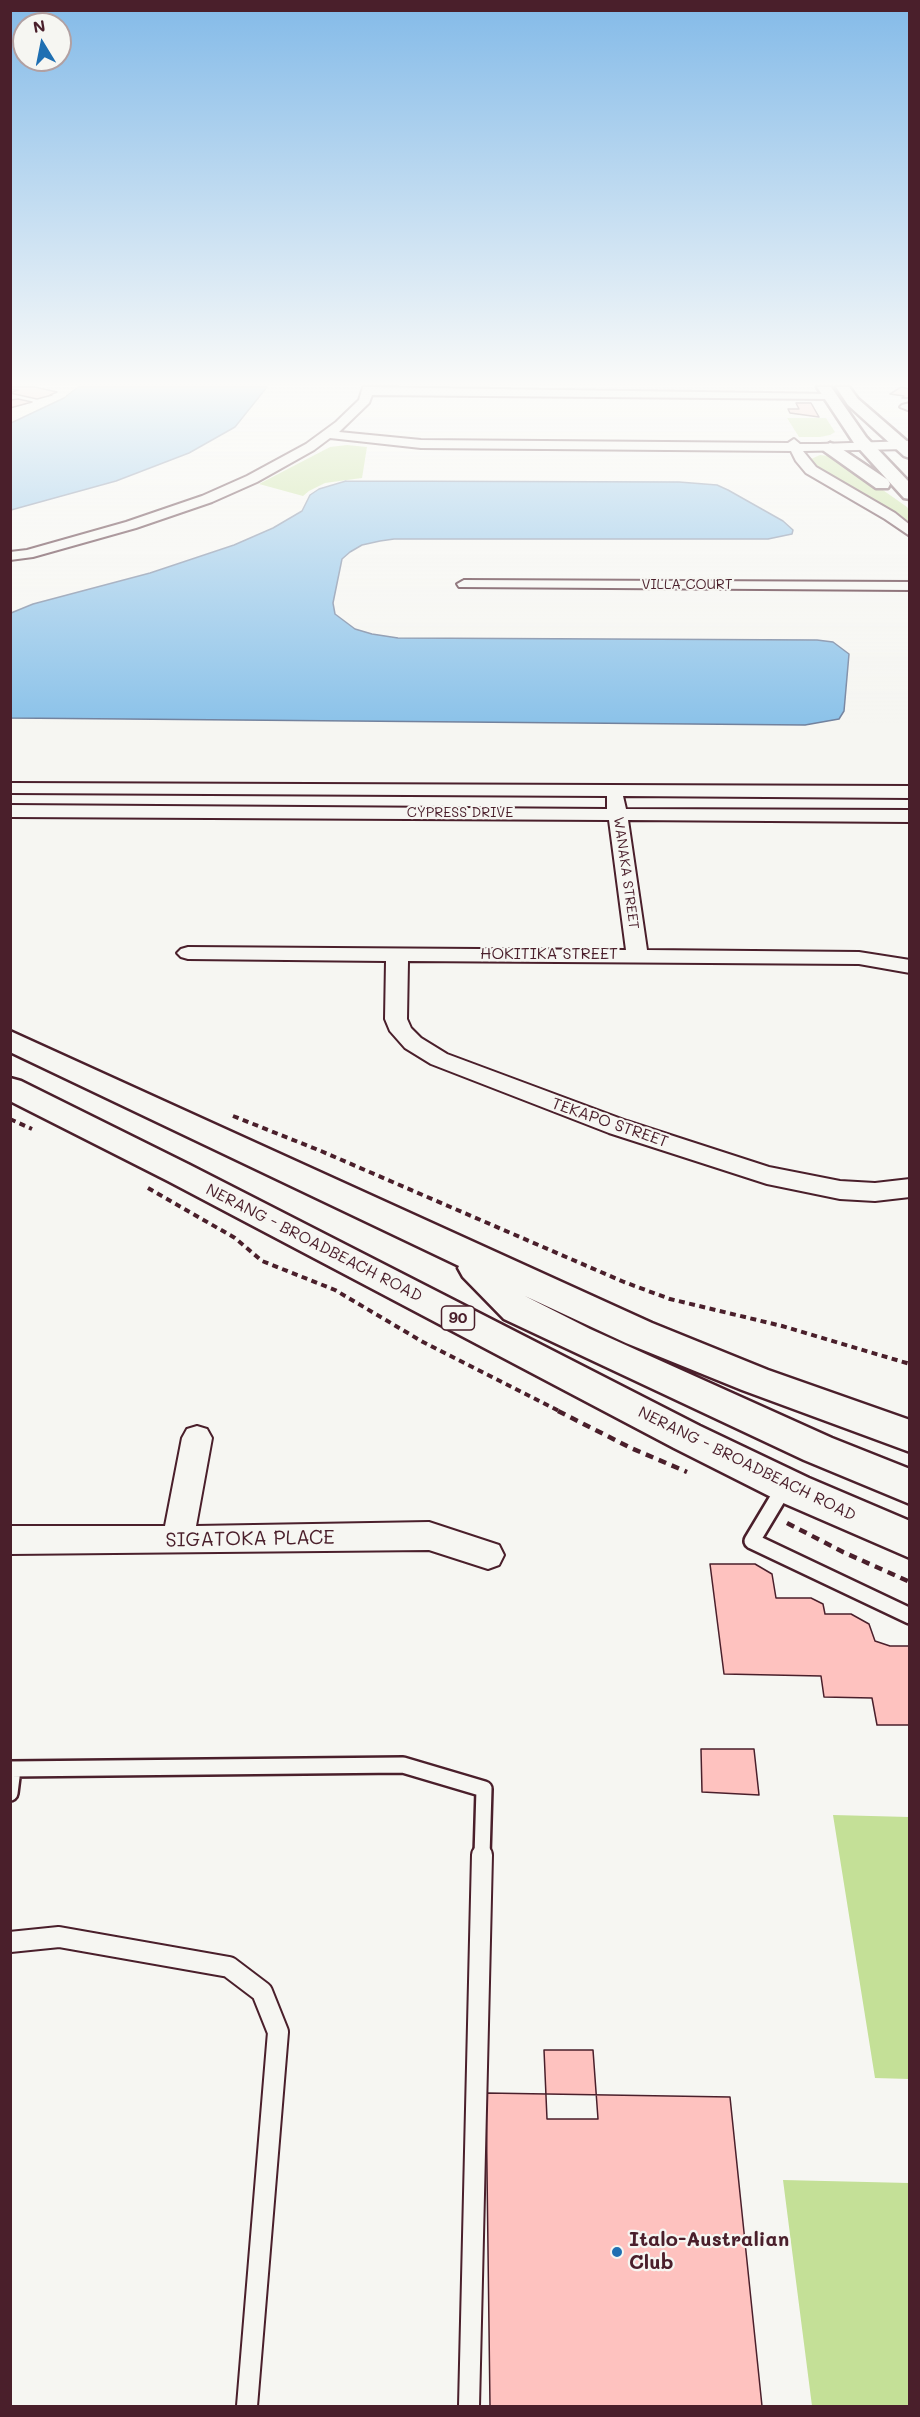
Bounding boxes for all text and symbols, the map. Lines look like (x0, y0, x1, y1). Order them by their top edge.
north arrow (12, 12, 72, 72)
text: N (31, 14, 47, 37)
street label: VILLA COURT (641, 577, 733, 593)
street label: CYPRESS DRIVE (407, 805, 513, 821)
street label: WANAKA STREET (610, 816, 642, 930)
street label: HOKITIKA STREET (480, 944, 618, 964)
street label: TEKAPO STREET (549, 1094, 671, 1152)
street label: NERANG - BROADBEACH ROAD (203, 1180, 425, 1306)
road number: 90 (442, 1306, 474, 1330)
street label: NERANG - BROADBEACH ROAD (635, 1403, 859, 1525)
street label: SIGATOKA PLACE (165, 1526, 335, 1552)
place label: Italo-Australian Club (629, 2228, 789, 2275)
marker: Italo-Australian Club (610, 2245, 624, 2259)

